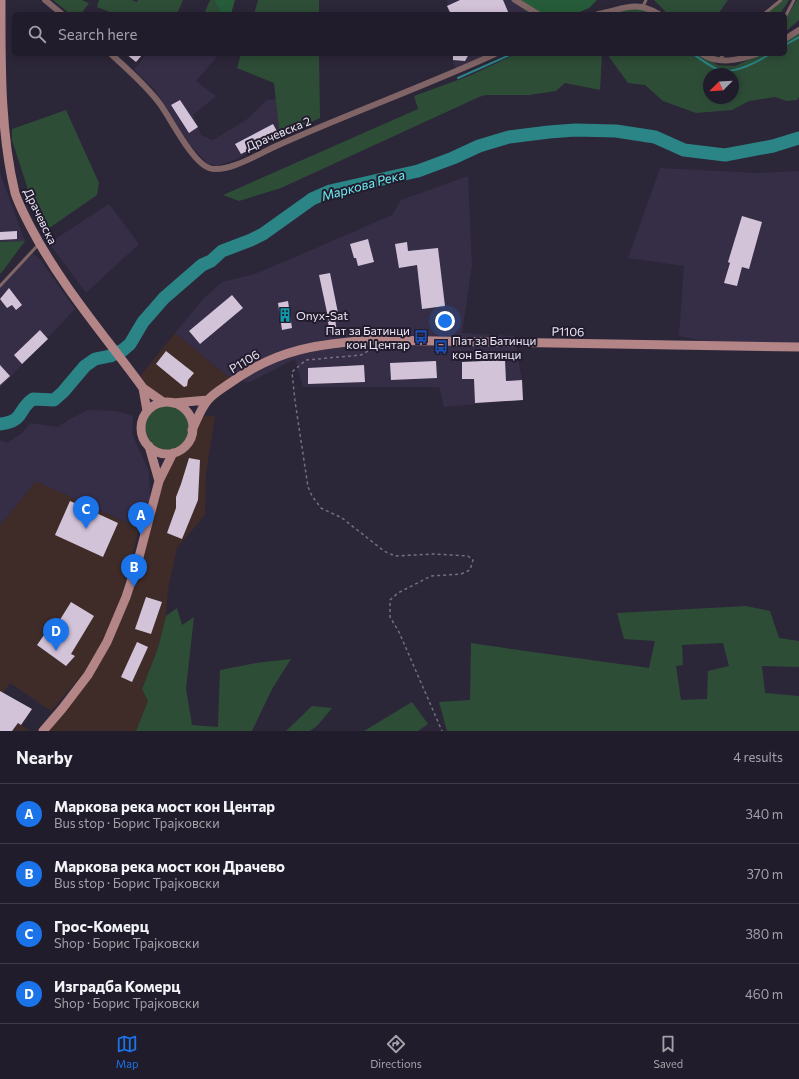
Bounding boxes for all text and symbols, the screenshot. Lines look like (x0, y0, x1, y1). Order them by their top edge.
search box (12, 12, 787, 56)
icon: search (26, 23, 48, 45)
text: Search here (58, 25, 137, 43)
north arrow (703, 68, 739, 104)
street label: Драчевска 2 (243, 113, 313, 153)
water label: Маркова Река (320, 166, 407, 204)
street label: Драчевска (21, 186, 61, 246)
building icon: Onyx-Sat (277, 307, 293, 323)
place label: Onyx-Sat (296, 308, 348, 322)
your location (435, 311, 455, 331)
place label: Пат за Батинци кон Центар (326, 323, 410, 351)
street label: P1106 (551, 324, 585, 338)
bus stop icon: Пат за Батинци кон Центар (413, 329, 429, 345)
place label: Пат за Батинци кон Батинци (452, 333, 536, 361)
bus stop icon: Пат за Батинци кон Батинци (433, 339, 449, 355)
street label: P1106 (226, 347, 262, 375)
pin: C (73, 496, 99, 529)
pin: A (128, 502, 154, 535)
pin: B (121, 554, 147, 587)
pin: D (43, 618, 69, 651)
text: Nearby (16, 747, 73, 768)
text: 4 results (733, 749, 783, 765)
text: Маркова река мост кон Центар (54, 797, 275, 815)
text: A (24, 806, 34, 822)
text: 340 m (745, 806, 783, 822)
text: Bus stop · Борис Трајковски (54, 815, 220, 831)
text: Маркова река мост кон Драчево (54, 857, 285, 875)
text: B (25, 866, 33, 882)
text: 370 m (746, 866, 783, 882)
text: Bus stop · Борис Трајковски (54, 875, 220, 891)
text: Грос-Комерц (54, 917, 149, 935)
text: C (25, 926, 33, 942)
text: 380 m (745, 926, 783, 942)
text: Shop · Борис Трајковски (54, 935, 200, 951)
text: Изградба Комерц (54, 977, 180, 995)
text: D (24, 986, 34, 1002)
text: 460 m (745, 986, 783, 1002)
text: Shop · Борис Трајковски (54, 995, 200, 1011)
tab: Map (116, 1033, 139, 1070)
tab: Directions (370, 1033, 422, 1070)
tab: Saved (653, 1033, 683, 1070)

